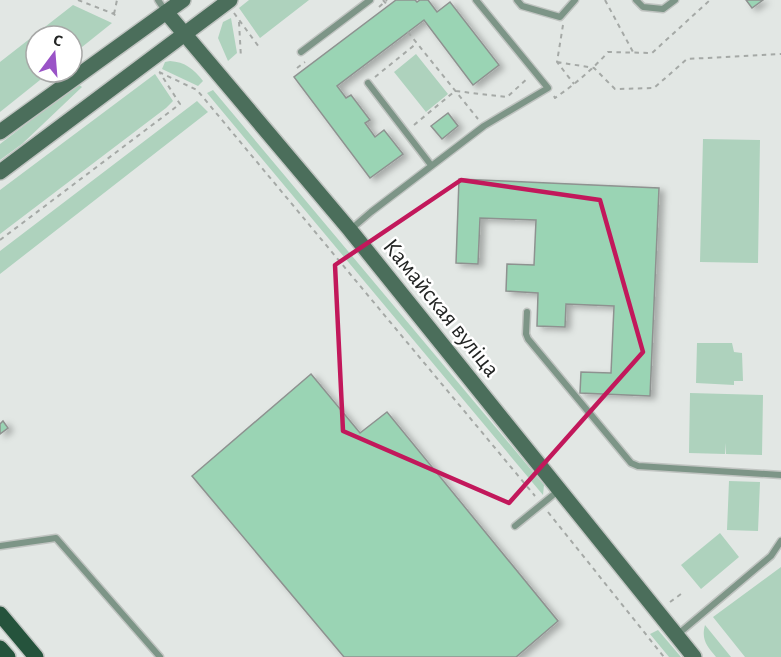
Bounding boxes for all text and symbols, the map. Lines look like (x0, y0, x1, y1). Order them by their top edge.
north arrow (24, 24, 84, 84)
text: С (51, 32, 64, 49)
street label: Камайская вуліца (378, 234, 504, 382)

